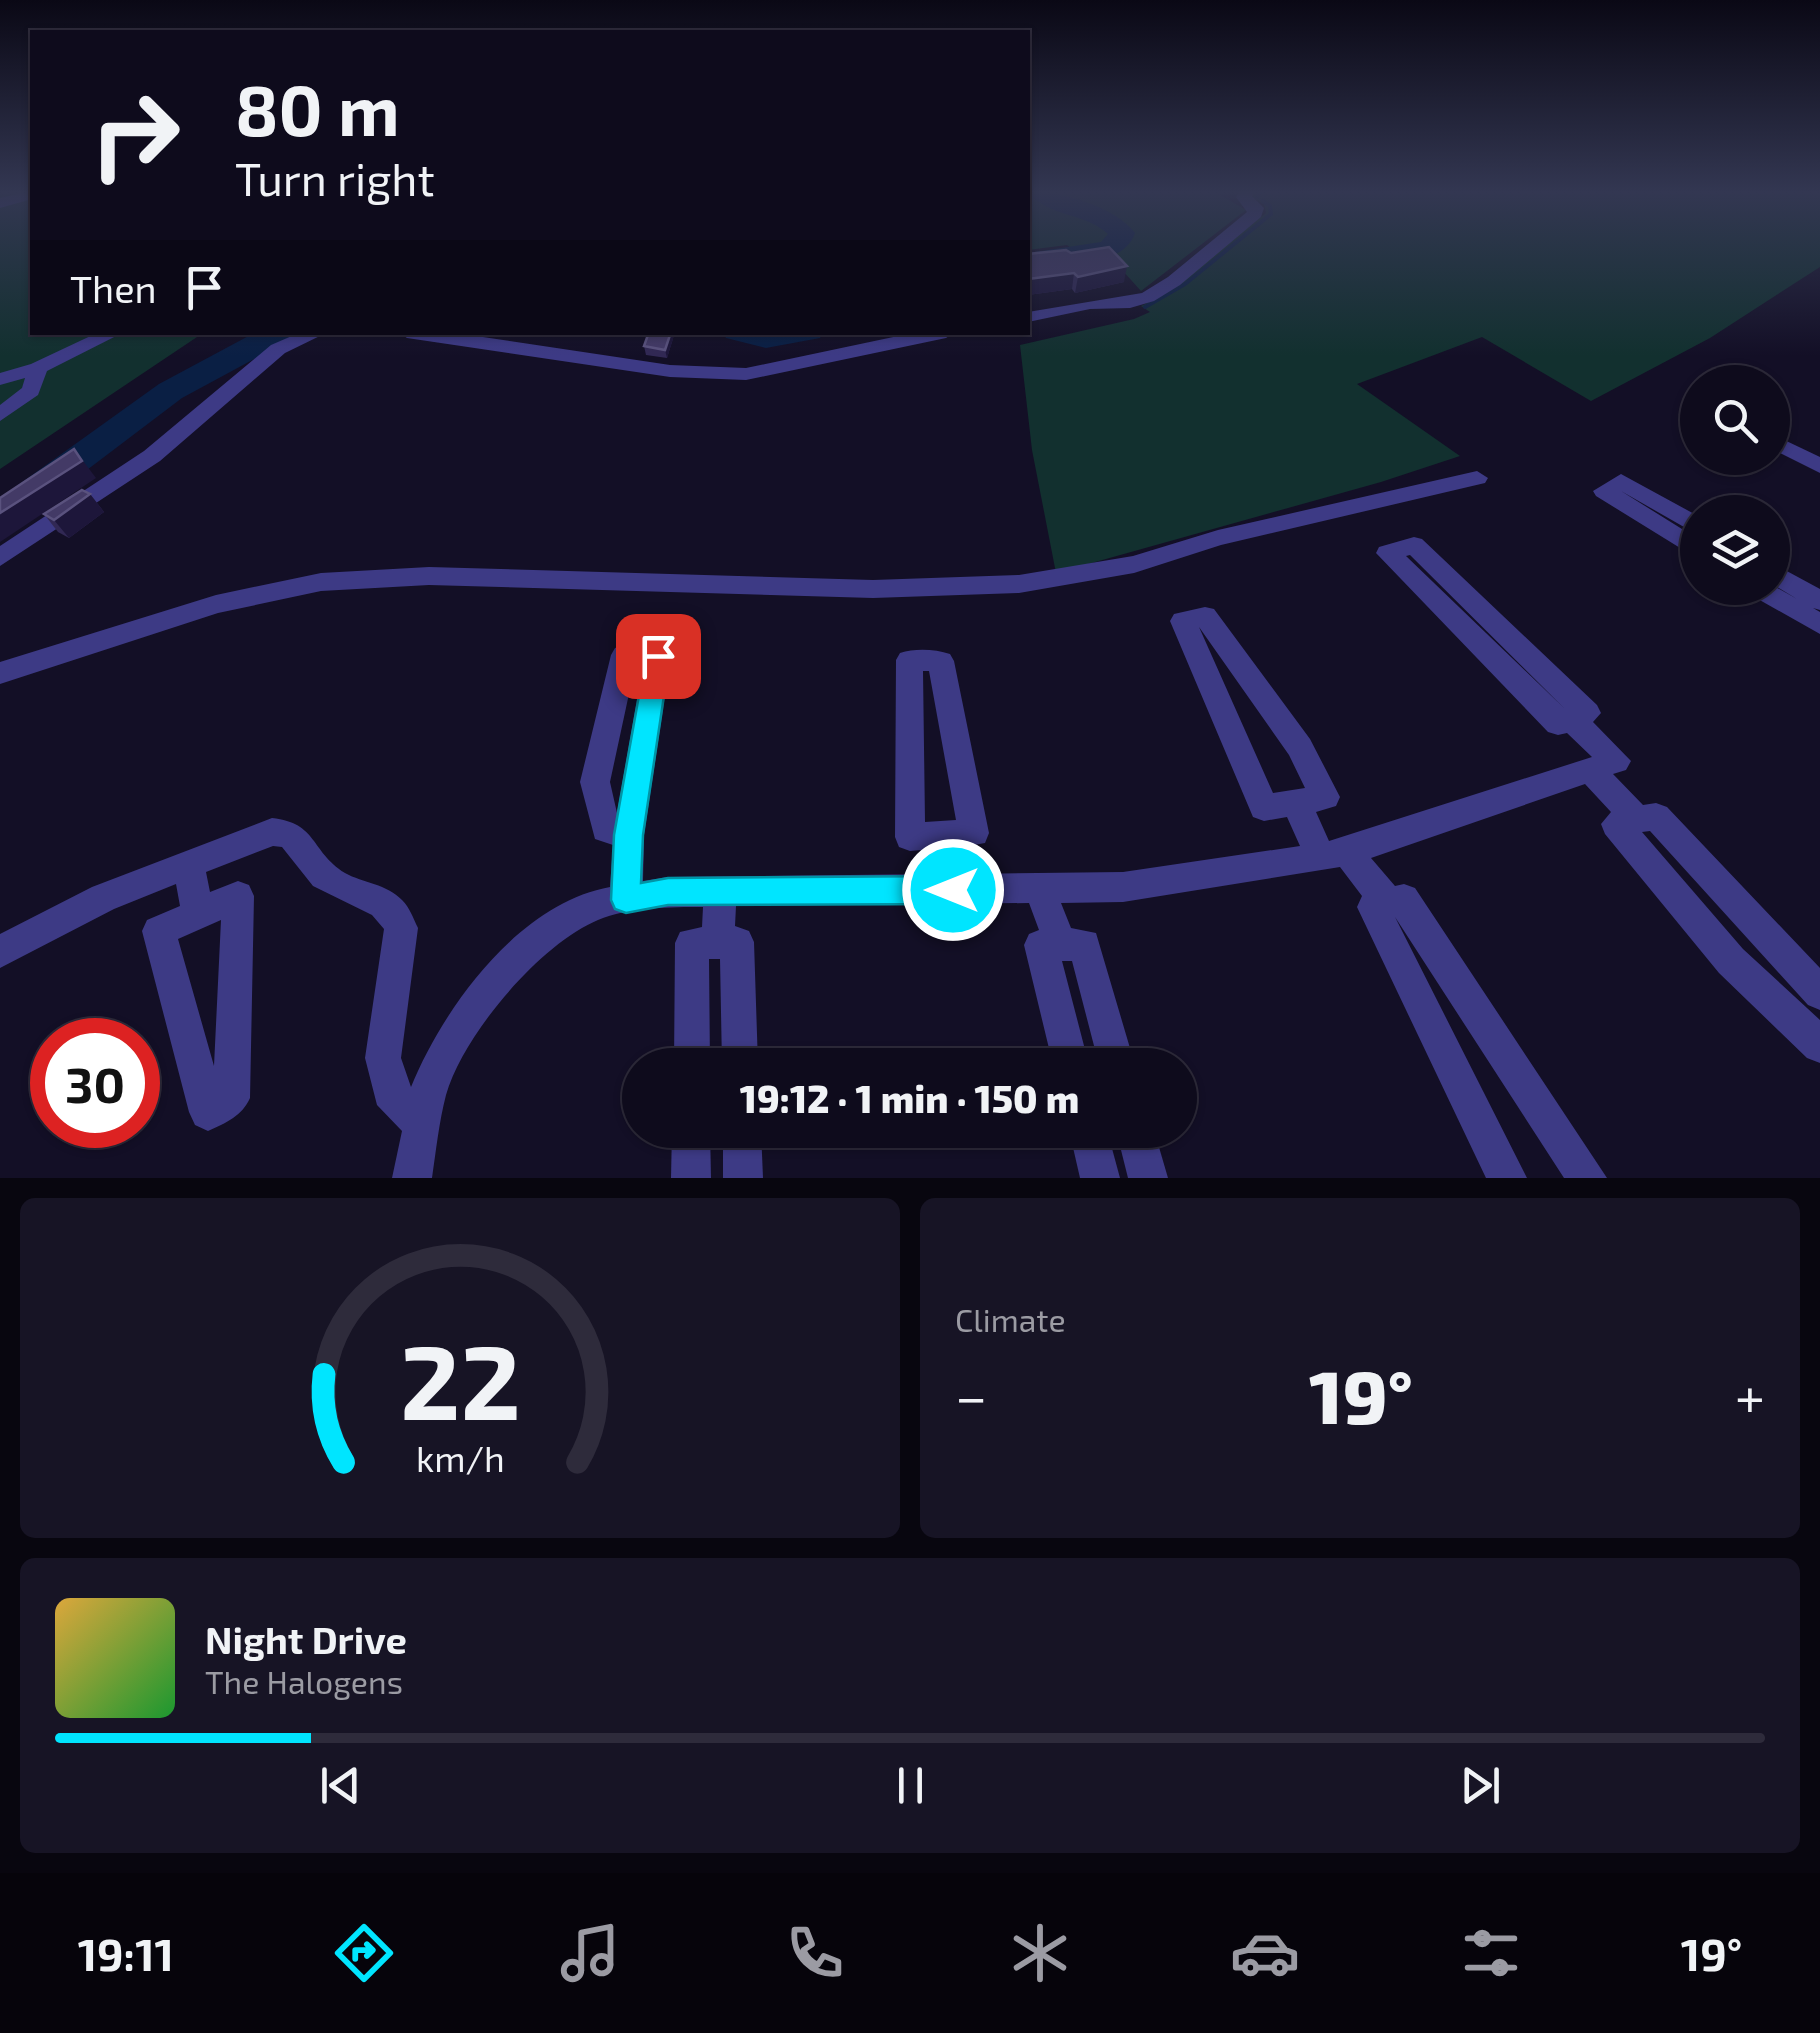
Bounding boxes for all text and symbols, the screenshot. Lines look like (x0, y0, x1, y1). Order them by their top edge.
text: 80 m (235, 66, 400, 150)
icon: right (70, 70, 200, 200)
text: Turn right (235, 151, 435, 205)
icon: arrive (177, 260, 232, 315)
text: Then (70, 265, 157, 311)
map controls (1680, 365, 1790, 605)
button: search (1680, 365, 1790, 475)
button: layers (1680, 495, 1790, 605)
pin (616, 614, 701, 699)
icon: arrive (631, 629, 686, 684)
position arrow (901, 838, 1005, 942)
speed limit sign: 30 (30, 1018, 160, 1148)
text: 19:12 · 1 min · 150 m (740, 1075, 1079, 1121)
text: Climate (955, 1300, 1066, 1338)
text: 22 (400, 1316, 520, 1441)
text: 19° (1309, 1349, 1413, 1439)
text: − (955, 1362, 987, 1428)
text: + (1735, 1362, 1765, 1428)
text: km/h (416, 1436, 504, 1479)
text: Night Drive (205, 1616, 407, 1662)
text: The Halogens (205, 1662, 403, 1700)
icon: previous (313, 1758, 368, 1813)
icon: pause (883, 1758, 938, 1813)
icon: next (1453, 1758, 1508, 1813)
icon: directions (329, 1918, 399, 1988)
icon: music (555, 1918, 625, 1988)
icon: phone (780, 1918, 850, 1988)
icon: climate (1005, 1918, 1075, 1988)
icon: car (1230, 1918, 1300, 1988)
icon: filters (1456, 1918, 1526, 1988)
text: 19:11 (78, 1926, 174, 1980)
text: 19° (1681, 1926, 1742, 1980)

